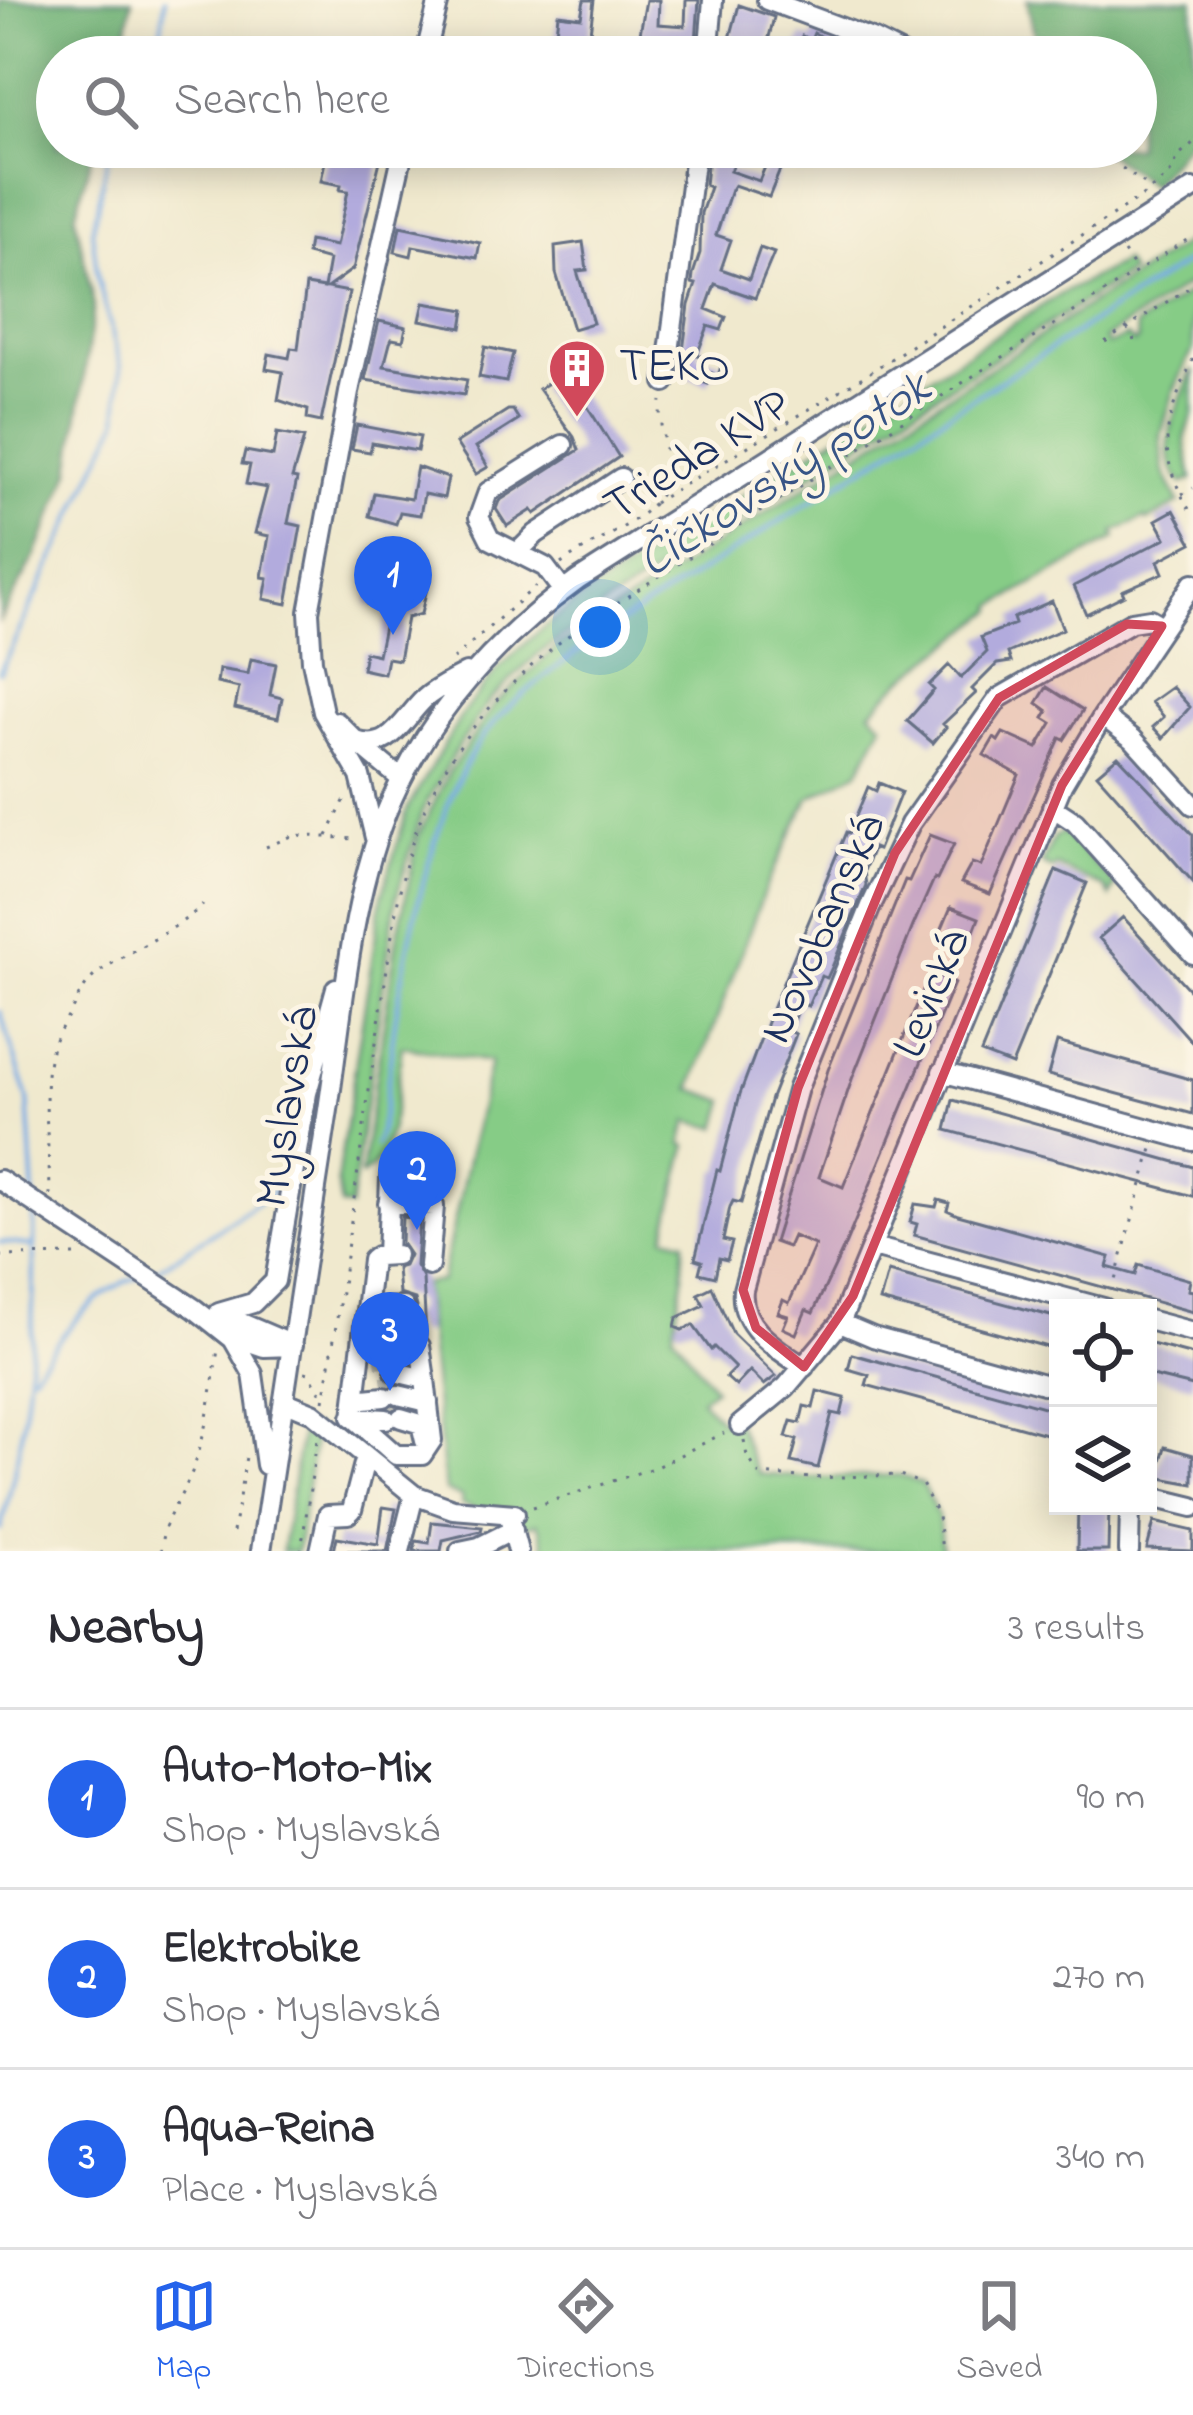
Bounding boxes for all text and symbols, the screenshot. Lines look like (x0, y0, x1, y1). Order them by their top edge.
search box (36, 36, 1157, 168)
icon: search (78, 69, 144, 135)
text: Search here (174, 69, 390, 135)
place label: TEKO (619, 333, 730, 403)
building icon: TEKO (546, 337, 608, 419)
water label: Čičkovský potok (623, 351, 949, 599)
street label: Trieda KVP (591, 372, 805, 542)
pin: 1 (354, 536, 432, 635)
your location (570, 597, 630, 657)
street label: Novobanská (742, 803, 906, 1055)
street label: Levická (876, 919, 990, 1069)
street label: Myslavská (239, 1002, 339, 1212)
pin: 2 (378, 1131, 456, 1230)
pin: 3 (351, 1292, 429, 1391)
map controls (1049, 1299, 1157, 1515)
button: locate (1049, 1299, 1157, 1407)
button: layers (1049, 1407, 1157, 1515)
text: Nearby (48, 1592, 204, 1667)
text: 3 results (1008, 1601, 1145, 1658)
text: Auto-Moto-Mix (162, 1737, 432, 1803)
text: 1 (81, 1770, 93, 1827)
text: 90 m (1076, 1770, 1145, 1827)
text: Shop · Myslavská (162, 1803, 439, 1860)
text: Elektrobike (162, 1917, 360, 1983)
text: 2 (77, 1950, 97, 2007)
text: 270 m (1053, 1950, 1145, 2007)
text: Shop · Myslavská (162, 1983, 439, 2040)
text: Aqua-Reina (162, 2097, 375, 2163)
text: 3 (79, 2130, 95, 2187)
text: 340 m (1056, 2130, 1145, 2187)
text: Place · Myslavská (162, 2163, 437, 2220)
tab: Map (151, 2273, 217, 2393)
tab: Directions (518, 2273, 655, 2393)
tab: Saved (956, 2273, 1042, 2393)

